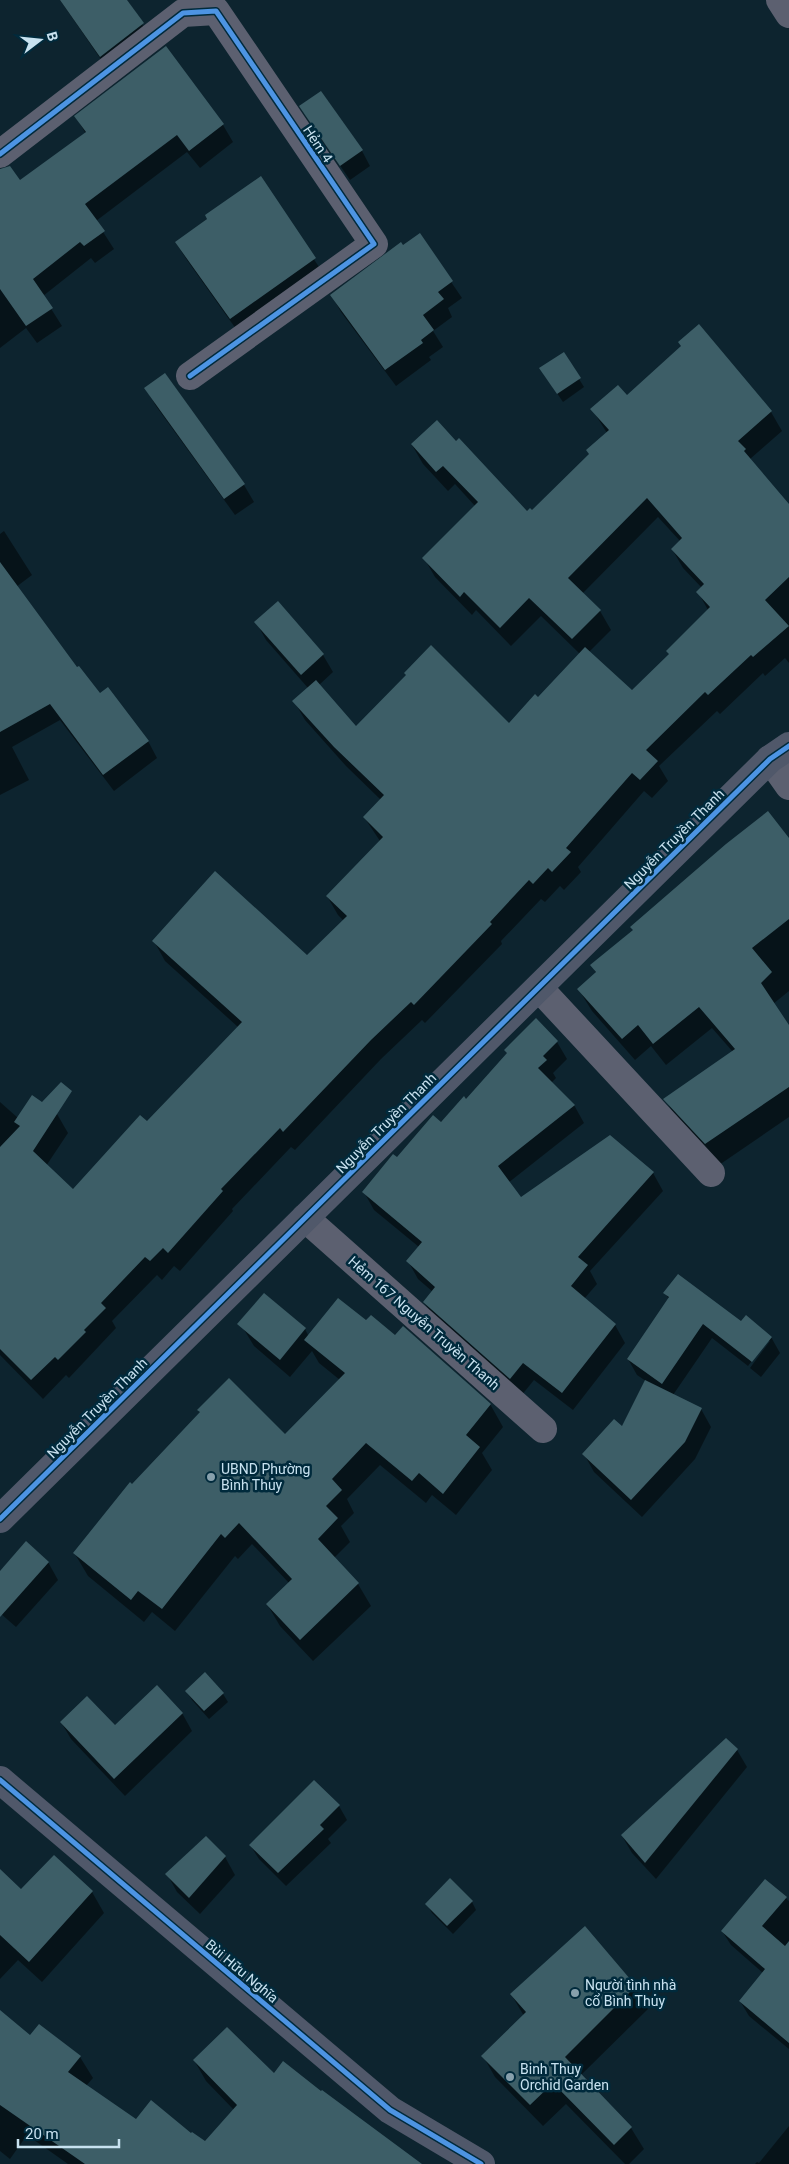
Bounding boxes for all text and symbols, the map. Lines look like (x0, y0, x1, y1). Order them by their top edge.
north arrow (15, 15, 65, 65)
text: B (44, 30, 61, 43)
street label: Hẻm 4 (300, 123, 336, 166)
street label: Nguyễn Truyền Thanh (621, 786, 727, 892)
street label: Nguyễn Truyền Thanh (333, 1070, 439, 1176)
street label: Hẻm 167 Nguyễn Truyền Thanh (345, 1253, 503, 1393)
street label: Nguyễn Truyền Thanh (44, 1355, 150, 1461)
place label: UBND Phường Bình Thủy (221, 1461, 310, 1493)
marker: UBND Phường Bình Thủy (205, 1471, 217, 1483)
street label: Bùi Hữu Nghĩa (202, 1936, 282, 2006)
place label: Người tình nhà cổ Bình Thủy (585, 1977, 676, 2009)
marker: Người tình nhà cổ Bình Thủy (569, 1987, 581, 1999)
place label: Binh Thuy Orchid Garden (520, 2061, 609, 2093)
marker: Binh Thuy Orchid Garden (504, 2071, 516, 2083)
scale bar (18, 2116, 119, 2148)
text: 20 m (25, 2125, 59, 2143)

